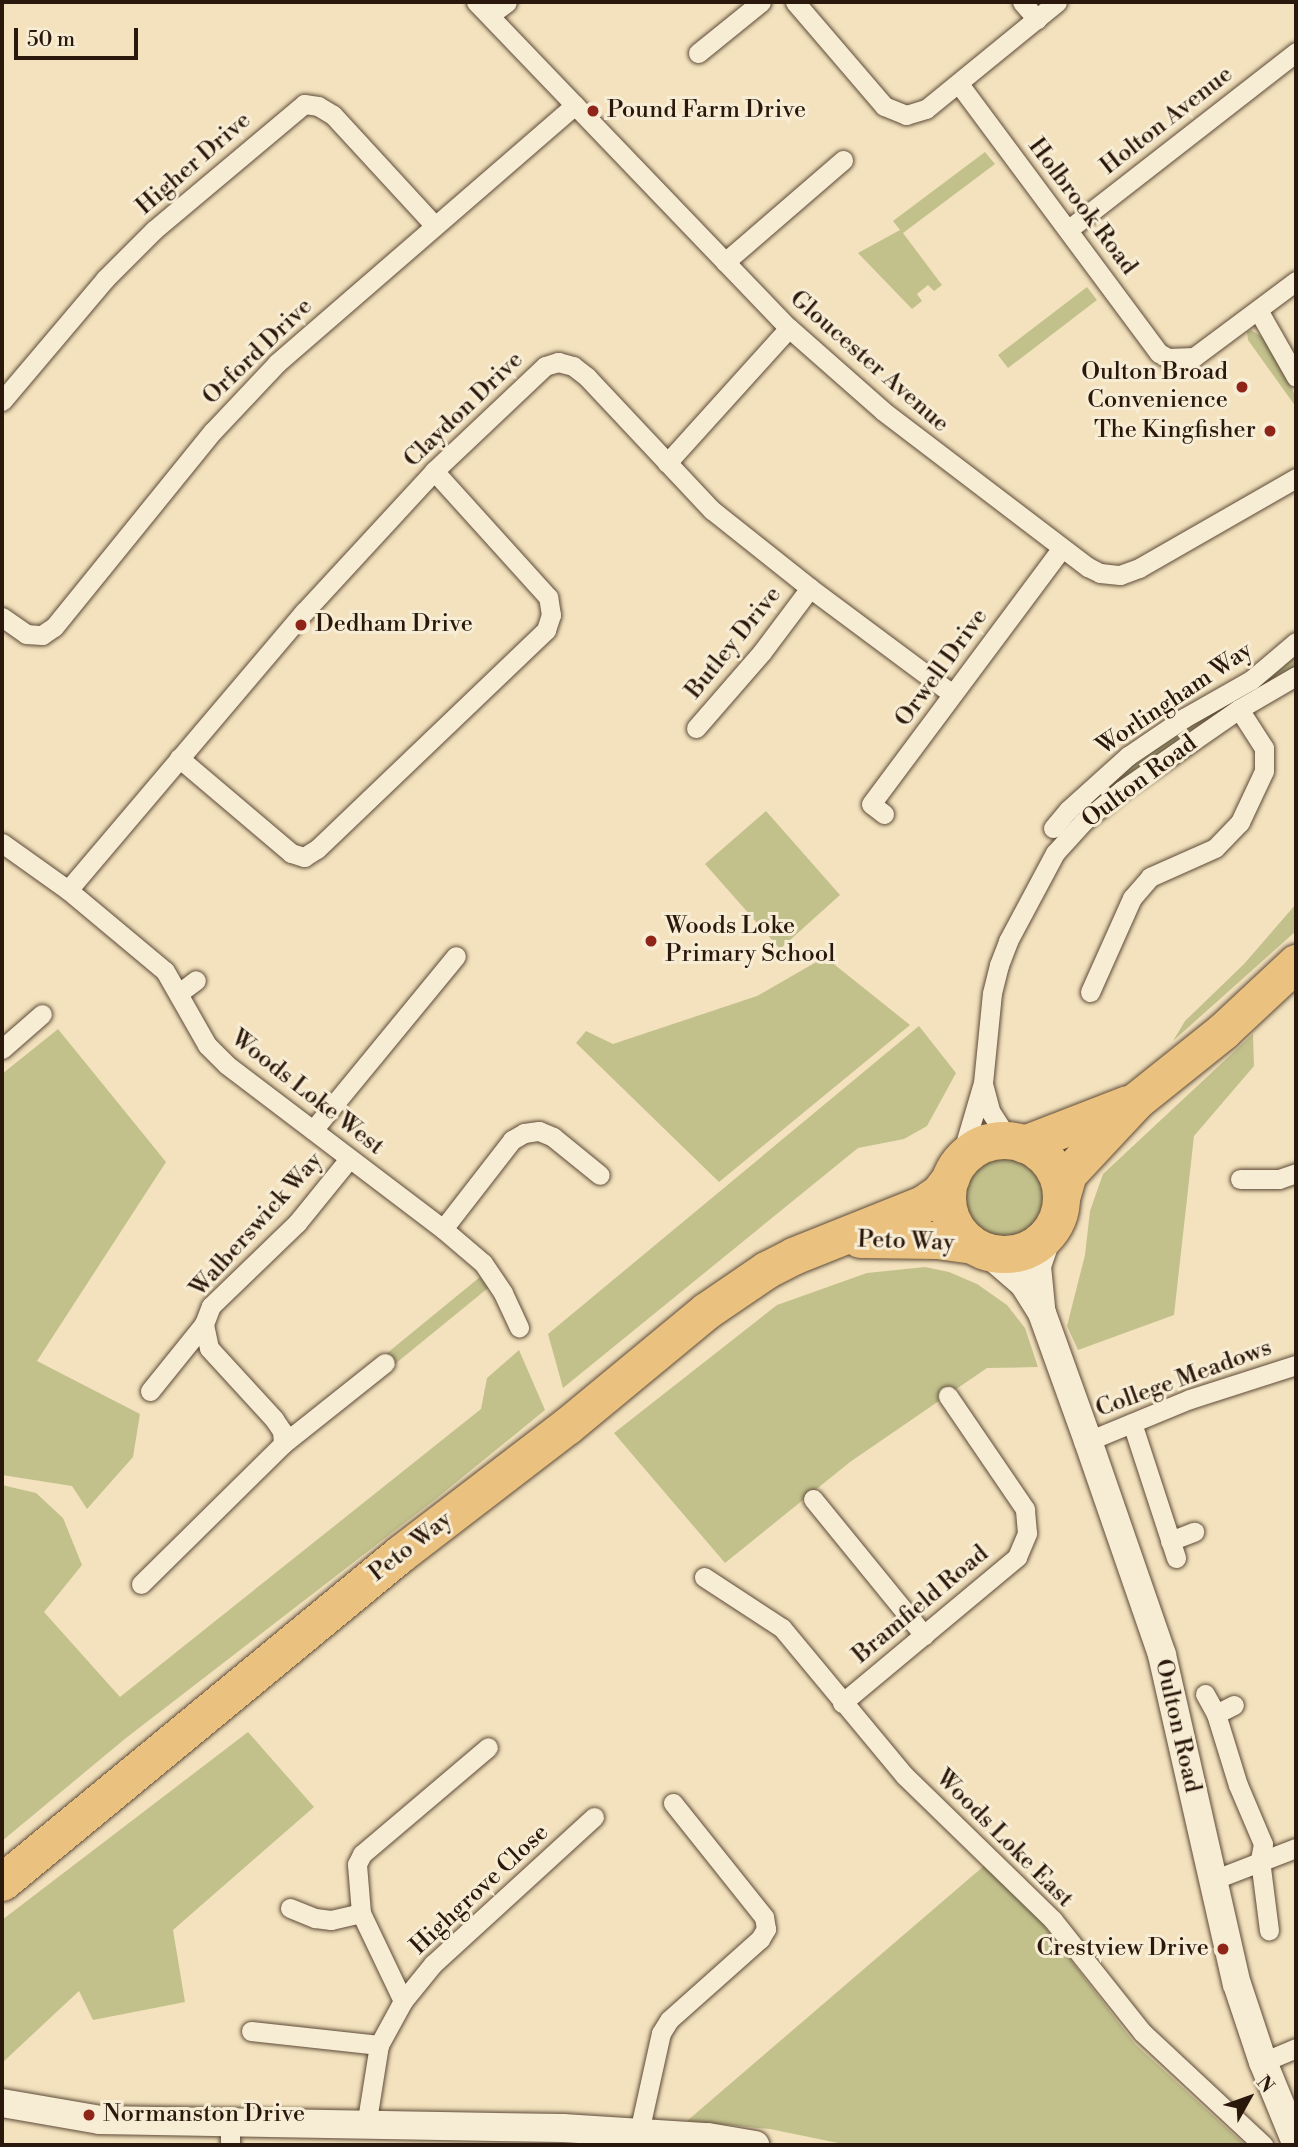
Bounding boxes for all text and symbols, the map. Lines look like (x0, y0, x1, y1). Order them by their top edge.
scale bar (18, 14, 142, 58)
text: 50 m (27, 27, 75, 53)
street label: Holton Avenue (1095, 60, 1239, 182)
place label: Pound Farm Drive (607, 97, 806, 125)
marker: Pound Farm Drive (585, 103, 601, 119)
street label: Higher Drive (131, 106, 257, 222)
street label: Holbrook Road (1021, 133, 1143, 281)
street label: Gloucester Avenue (783, 285, 955, 439)
street label: Orford Drive (197, 293, 319, 411)
street label: Claydon Drive (399, 346, 529, 474)
place label: Oulton Broad Convenience (1081, 359, 1228, 415)
marker: Oulton Broad Convenience (1234, 379, 1250, 395)
place label: The Kingfisher (1094, 417, 1256, 445)
marker: The Kingfisher (1262, 423, 1278, 439)
street label: Butley Drive (680, 581, 788, 705)
street label: Orwell Drive (890, 603, 994, 733)
place label: Dedham Drive (315, 611, 473, 639)
marker: Dedham Drive (293, 617, 309, 633)
street label: Worlingham Way (1092, 636, 1258, 762)
street label: Oulton Road (1077, 730, 1203, 834)
place label: Woods Loke Primary School (665, 913, 835, 969)
marker: Woods Loke Primary School (643, 933, 659, 949)
street label: Woods Loke West (225, 1024, 389, 1162)
street label: Walberswick Way (185, 1147, 329, 1303)
street label: Peto Way (857, 1226, 955, 1258)
street label: College Meadows (1092, 1334, 1276, 1424)
street label: Peto Way (364, 1506, 458, 1588)
street label: Bramfield Road (847, 1540, 995, 1670)
street label: Oulton Road (1148, 1656, 1206, 1796)
street label: Woods Loke East (929, 1764, 1079, 1914)
street label: Highgrove Close (405, 1819, 555, 1961)
place label: Crestview Drive (1037, 1935, 1209, 1963)
marker: Crestview Drive (1215, 1941, 1231, 1957)
north arrow (1214, 2063, 1284, 2133)
text: N (1251, 2071, 1279, 2098)
place label: Normanston Drive (103, 2101, 305, 2129)
marker: Normanston Drive (81, 2107, 97, 2123)

